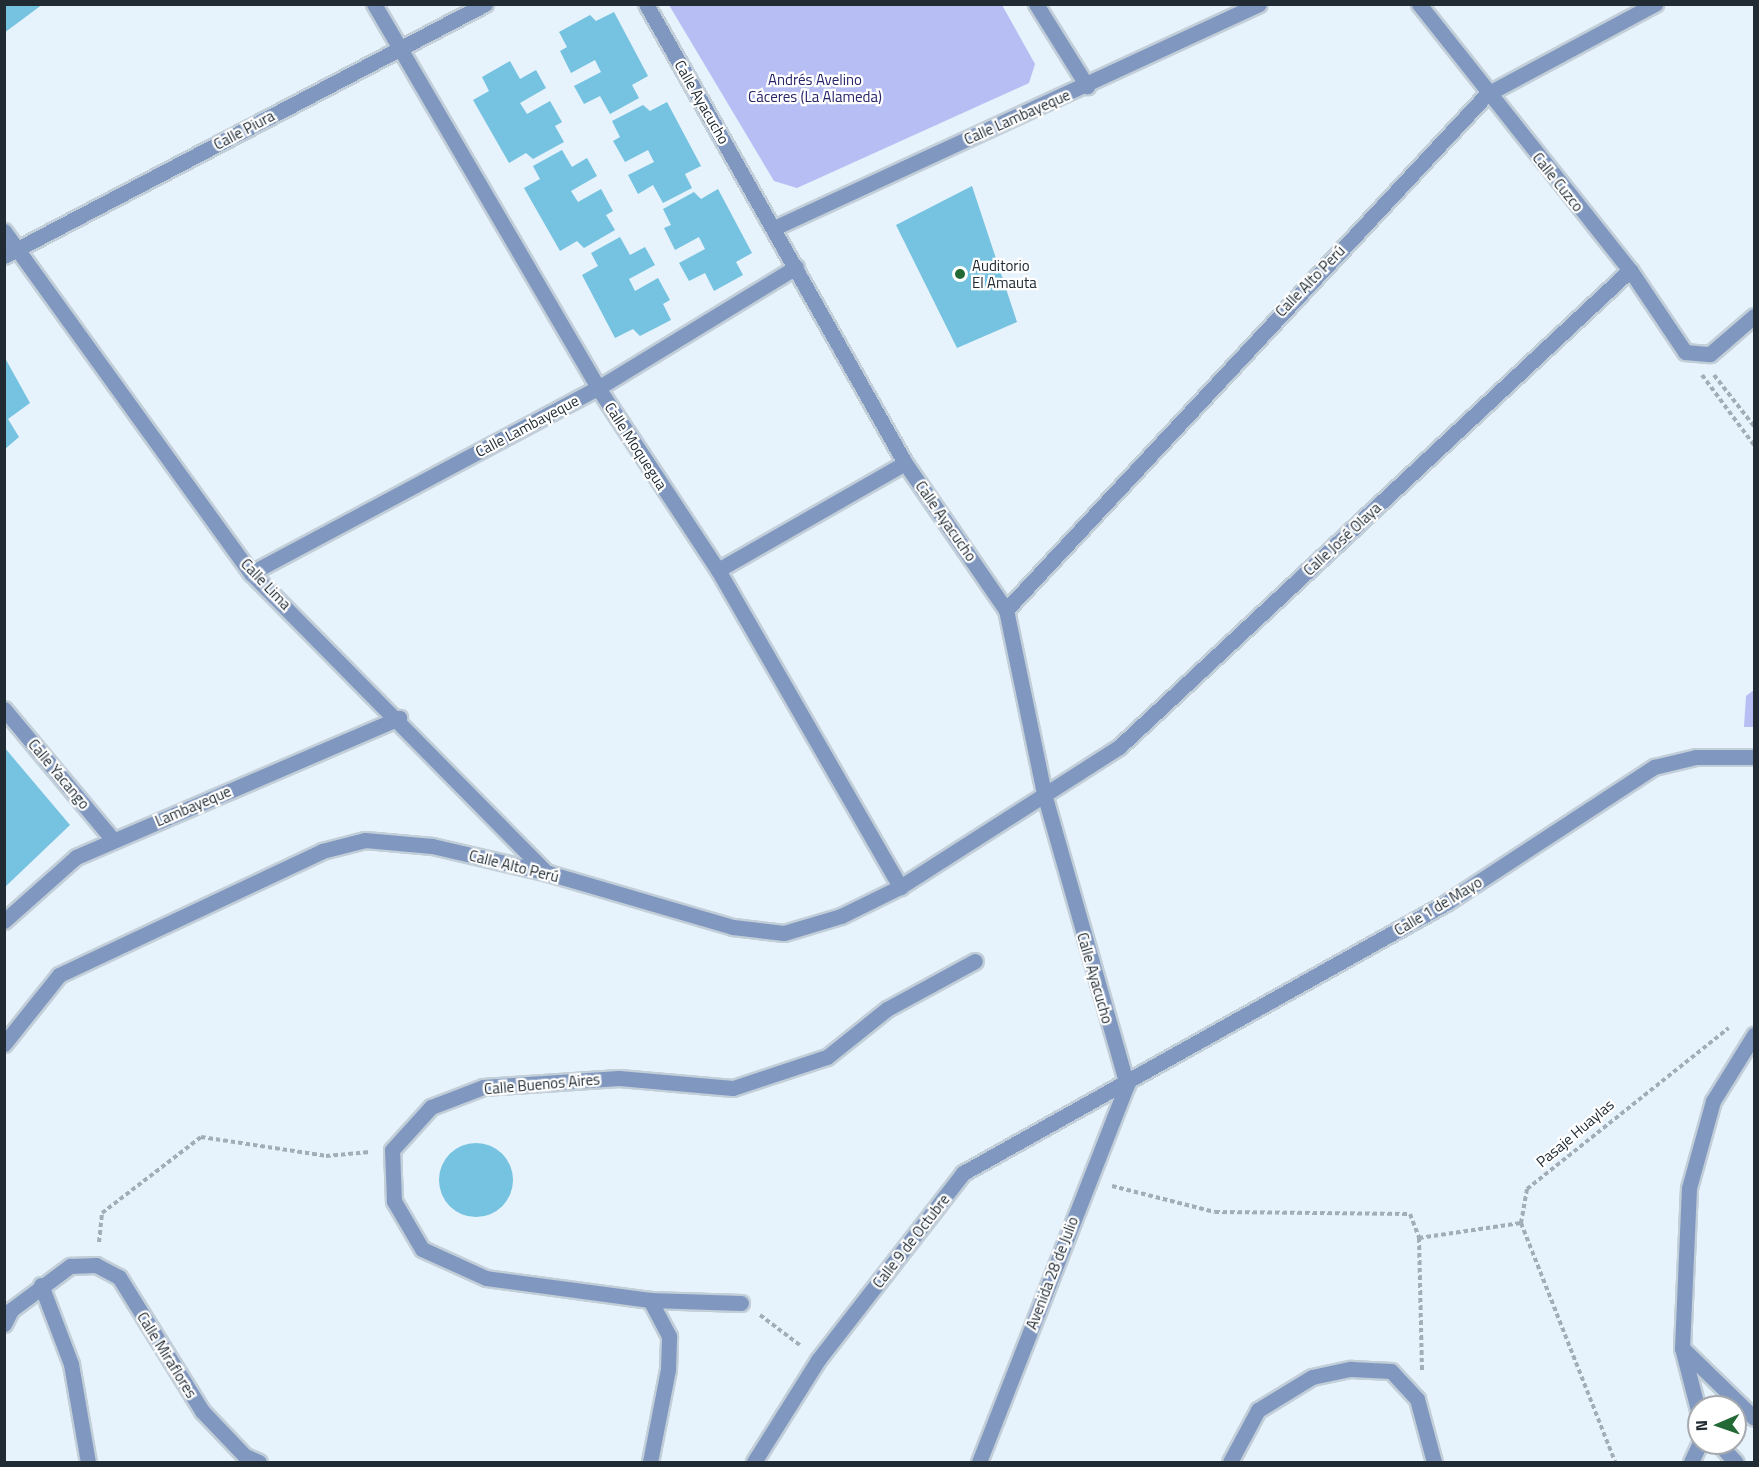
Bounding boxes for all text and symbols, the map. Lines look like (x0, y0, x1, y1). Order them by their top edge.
street label: Calle Ayacucho (671, 57, 733, 147)
park label: Andrés Avelino Cáceres (La Alameda) (748, 70, 882, 105)
street label: Calle Lambayeque (961, 86, 1073, 148)
street label: Calle Piura (210, 106, 278, 154)
street label: Calle Cuzco (1529, 149, 1587, 215)
street label: Calle Alto Perú (1272, 242, 1348, 320)
place label: Auditorio El Amauta (972, 256, 1037, 291)
marker: Auditorio El Amauta (953, 267, 967, 281)
street label: Calle Lambayeque (472, 391, 582, 461)
street label: Calle Moquegua (601, 399, 671, 493)
street label: Calle Ayacucho (912, 477, 980, 565)
street label: Calle José Olaya (1300, 499, 1384, 579)
street label: Calle Lima (237, 555, 295, 613)
street label: Calle Yacango (25, 735, 93, 813)
street label: Lambayeque (152, 782, 234, 830)
street label: Calle Alto Perú (467, 846, 561, 886)
street label: Calle 1 de Mayo (1391, 873, 1485, 939)
street label: Calle Ayacucho (1073, 930, 1117, 1026)
street label: Calle Buenos Aires (483, 1070, 601, 1098)
street label: Pasaje Huaylas (1533, 1095, 1617, 1171)
street label: Calle 9 de Octubre (869, 1190, 953, 1292)
street label: Avenida 28 de Julio (1022, 1214, 1082, 1332)
street label: Calle Miraflores (133, 1309, 201, 1401)
north arrow (1687, 1395, 1747, 1455)
text: N (1689, 1420, 1713, 1432)

